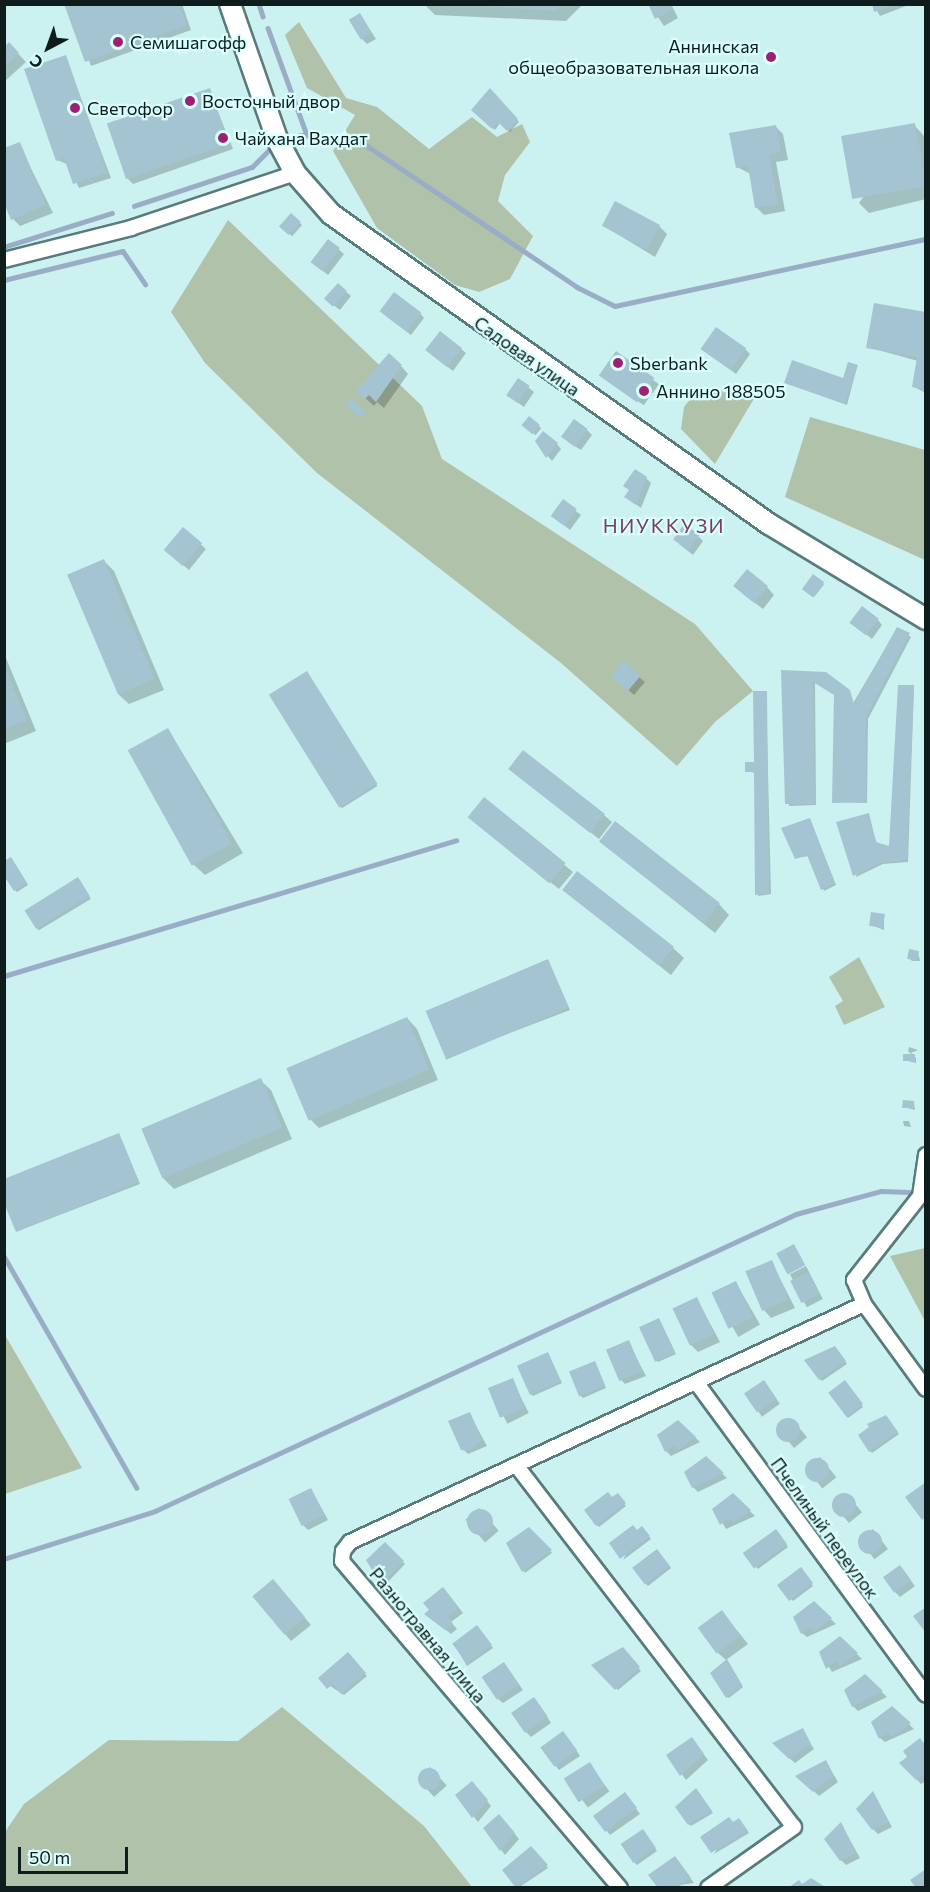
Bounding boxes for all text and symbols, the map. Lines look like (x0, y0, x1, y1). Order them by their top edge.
north arrow (18, 18, 78, 78)
place label: Семишагофф (130, 31, 246, 53)
marker: Семишагофф (111, 35, 125, 49)
place label: Аннинская общеобразовательная школа (508, 36, 759, 78)
marker: Аннинская общеобразовательная школа (764, 50, 778, 64)
text: С (26, 51, 46, 73)
place label: Восточный двор (202, 90, 340, 112)
marker: Восточный двор (183, 94, 197, 108)
place label: Светофор (87, 97, 173, 119)
marker: Светофор (68, 101, 82, 115)
place label: Чайхана Вахдат (235, 127, 368, 149)
marker: Чайхана Вахдат (216, 131, 230, 145)
street label: Садовая улица (470, 312, 584, 400)
place label: Sberbank (630, 352, 708, 374)
marker: Sberbank (611, 356, 625, 370)
place label: Аннино 188505 (656, 380, 786, 402)
marker: Аннино 188505 (637, 384, 651, 398)
district label: НИУККУЗИ (603, 513, 725, 537)
street label: Пчелиный переулок (767, 1453, 883, 1603)
street label: Разнотравная улица (365, 1563, 491, 1707)
scale bar (21, 1835, 130, 1873)
text: 50 m (29, 1846, 70, 1868)

